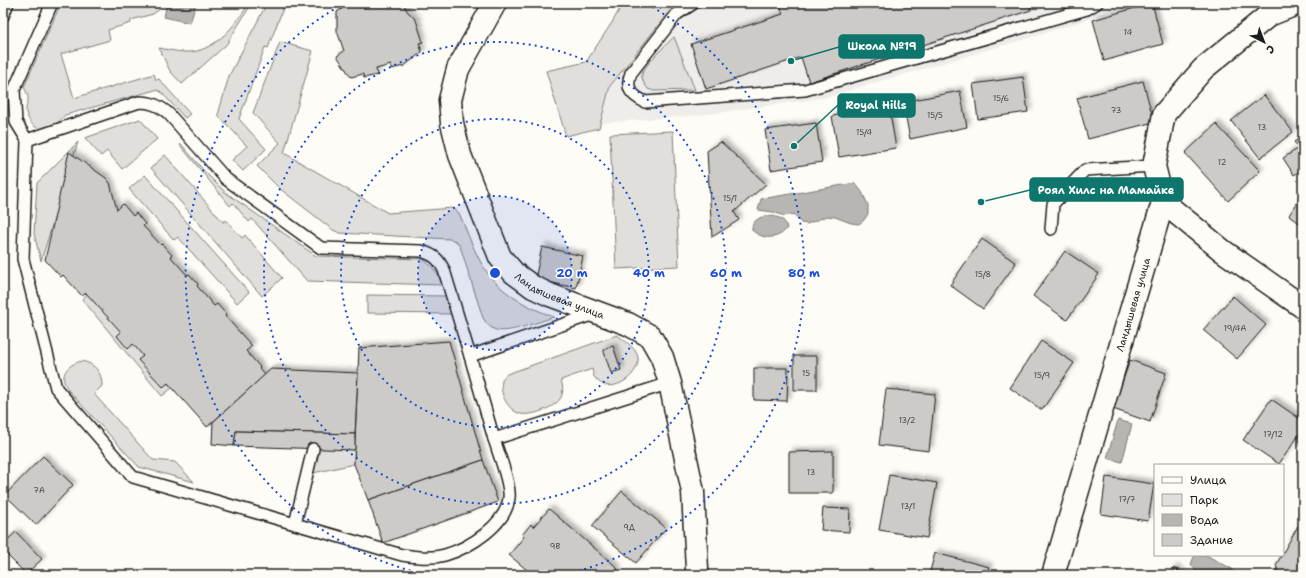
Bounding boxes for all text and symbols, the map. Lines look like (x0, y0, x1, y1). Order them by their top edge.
north arrow (1244, 22, 1284, 62)
house number: 14 (1124, 27, 1133, 38)
callout: Школа №19 (839, 35, 924, 58)
text: Школа №19 (848, 39, 917, 54)
text: С (1263, 41, 1278, 57)
house number: 15/6 (993, 93, 1009, 104)
callout: Royal Hills (838, 94, 915, 117)
text: Royal Hills (845, 98, 907, 113)
house number: 73 (1111, 105, 1121, 116)
house number: 15/5 (927, 110, 943, 121)
house number: 13 (1258, 122, 1266, 133)
house number: 15/4 (856, 127, 872, 138)
house number: 12 (1218, 157, 1227, 168)
callout: Роял Хилс на Мамайке (1030, 178, 1183, 201)
text: Роял Хилс на Мамайке (1038, 183, 1175, 198)
house number: 15/1 (723, 193, 737, 204)
street label: Ландышевая улица (1113, 255, 1153, 353)
text: 20 m (556, 265, 588, 281)
text: 40 m (633, 265, 665, 281)
text: 60 m (710, 265, 742, 281)
text: 80 m (788, 265, 820, 281)
centre of rings (488, 266, 502, 280)
street label: Ландышевая улица (512, 269, 607, 321)
house number: 15/8 (975, 269, 991, 280)
house number: 19/4А (1224, 323, 1246, 334)
house number: 15 (802, 368, 810, 379)
house number: 15/9 (1034, 370, 1050, 381)
house number: 13/2 (899, 415, 916, 426)
house number: 17/12 (1263, 429, 1283, 440)
legend (1154, 464, 1284, 556)
house number: 13 (807, 467, 815, 478)
text: Улица (1190, 472, 1227, 488)
house number: 7А (33, 485, 45, 496)
text: Парк (1190, 492, 1219, 508)
house number: 17/7 (1119, 494, 1136, 505)
house number: 13/1 (901, 501, 915, 512)
text: Вода (1190, 512, 1219, 528)
house number: 9Д (623, 522, 635, 533)
text: Здание (1190, 532, 1234, 548)
house number: 9В (550, 541, 560, 552)

